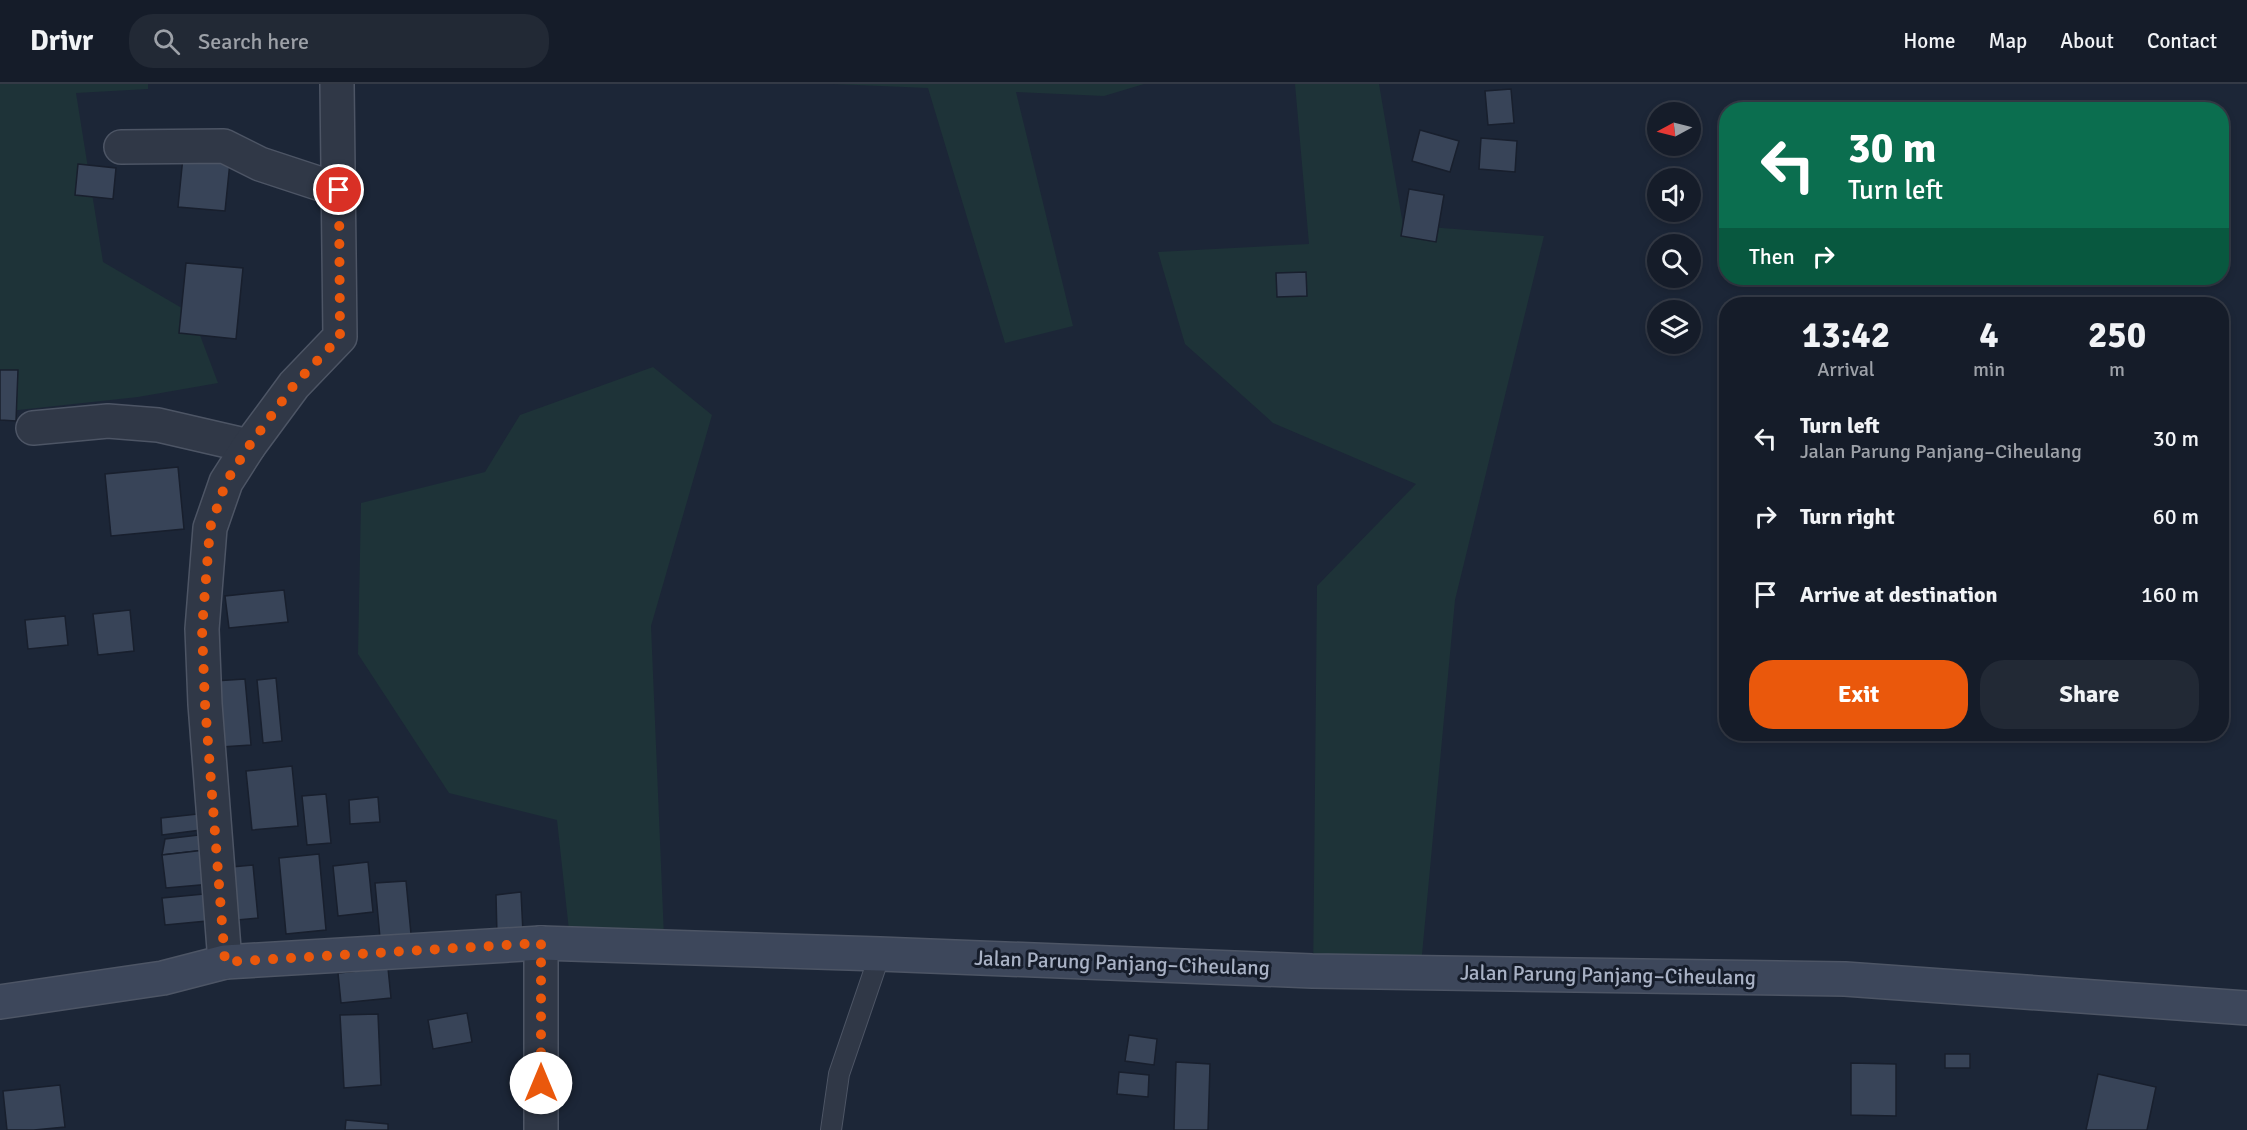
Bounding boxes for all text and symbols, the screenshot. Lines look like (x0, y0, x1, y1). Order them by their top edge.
search box (129, 14, 549, 68)
text: Drivr (30, 24, 93, 58)
icon: search (150, 25, 183, 58)
text: Search here (198, 28, 309, 55)
text: Home (1903, 28, 1956, 54)
text: Map (1989, 28, 2027, 54)
text: About (2060, 28, 2114, 54)
text: Contact (2147, 28, 2217, 54)
north arrow (1647, 102, 1701, 156)
map controls (1647, 102, 1701, 354)
text: 30 m (1848, 123, 1937, 174)
icon: left (1749, 126, 1827, 204)
pin (313, 164, 364, 215)
button: sound (1647, 168, 1701, 222)
icon: arrive (322, 173, 355, 206)
text: Turn left (1848, 174, 1943, 207)
button: search (1647, 234, 1701, 288)
icon: right (1807, 240, 1840, 273)
text: Then (1749, 243, 1795, 270)
button: layers (1647, 300, 1701, 354)
text: 13:42 (1802, 313, 1890, 358)
text: 4 (1979, 313, 1999, 358)
text: 250 (2088, 313, 2146, 358)
text: Arrival (1817, 357, 1875, 382)
text: min (1973, 357, 2005, 382)
text: m (2109, 357, 2125, 382)
text: Turn left (1800, 412, 1880, 439)
icon: left (1749, 422, 1782, 455)
text: 30 m (2153, 425, 2199, 452)
text: Jalan Parung Panjang–Ciheulang (1800, 439, 2082, 464)
icon: right (1749, 500, 1782, 533)
text: Turn right (1800, 503, 1895, 530)
text: 60 m (2153, 503, 2199, 530)
icon: arrive (1749, 578, 1782, 611)
text: Arrive at destination (1800, 581, 1997, 608)
text: 160 m (2141, 581, 2199, 608)
button: Exit (1749, 660, 1968, 729)
button: Share (1980, 660, 2199, 729)
street label: Jalan Parung Panjang–Ciheulang (974, 945, 1270, 981)
street label: Jalan Parung Panjang–Ciheulang (1460, 959, 1756, 991)
position arrow (509, 1051, 573, 1115)

